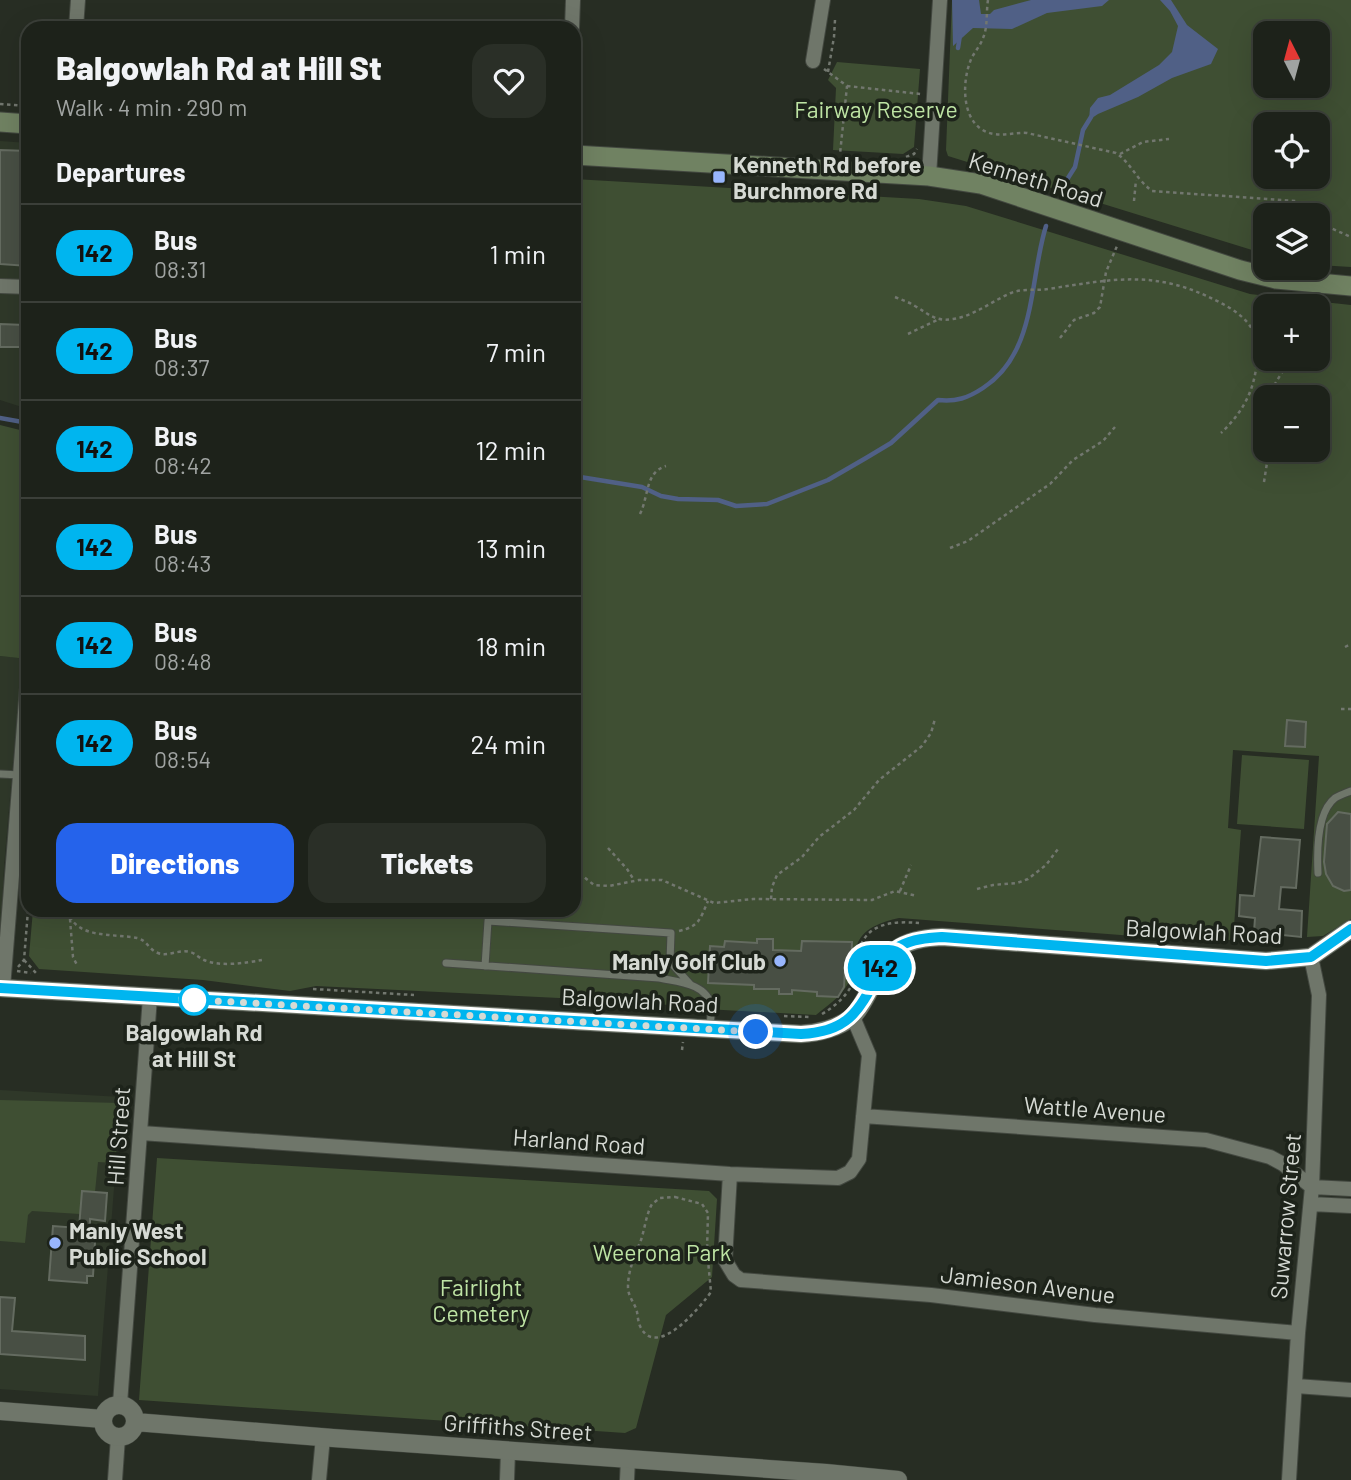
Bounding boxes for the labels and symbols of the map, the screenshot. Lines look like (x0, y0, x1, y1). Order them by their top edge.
north arrow (1253, 21, 1330, 98)
park label: Fairway Reserve (794, 95, 958, 123)
street label: Kenneth Road (965, 145, 1107, 213)
place label: Kenneth Rd before Burchmore Rd (733, 150, 921, 204)
marker: Kenneth Rd before Burchmore Rd (711, 169, 727, 185)
street label: Balgowlah Road (1125, 913, 1283, 949)
line badge: 142 (840, 945, 920, 991)
place label: Manly Golf Club (612, 947, 766, 975)
marker: Manly Golf Club (772, 953, 788, 969)
street label: Balgowlah Road (561, 982, 719, 1018)
marker: Balgowlah Rd at Hill St (179, 985, 209, 1015)
your location (738, 1014, 773, 1049)
place label: Balgowlah Rd at Hill St (126, 1018, 262, 1072)
street label: Hill Street (101, 1086, 135, 1186)
street label: Wattle Avenue (1023, 1090, 1167, 1128)
street label: Harland Road (512, 1122, 646, 1160)
street label: Suwarrow Street (1264, 1132, 1306, 1300)
place label: Manly West Public School (69, 1216, 207, 1270)
marker: Manly West Public School (47, 1235, 63, 1251)
park label: Weerona Park (593, 1238, 731, 1266)
street label: Jamieson Avenue (939, 1259, 1117, 1309)
park label: Fairlight Cemetery (432, 1273, 530, 1327)
street label: Griffiths Street (443, 1408, 593, 1446)

